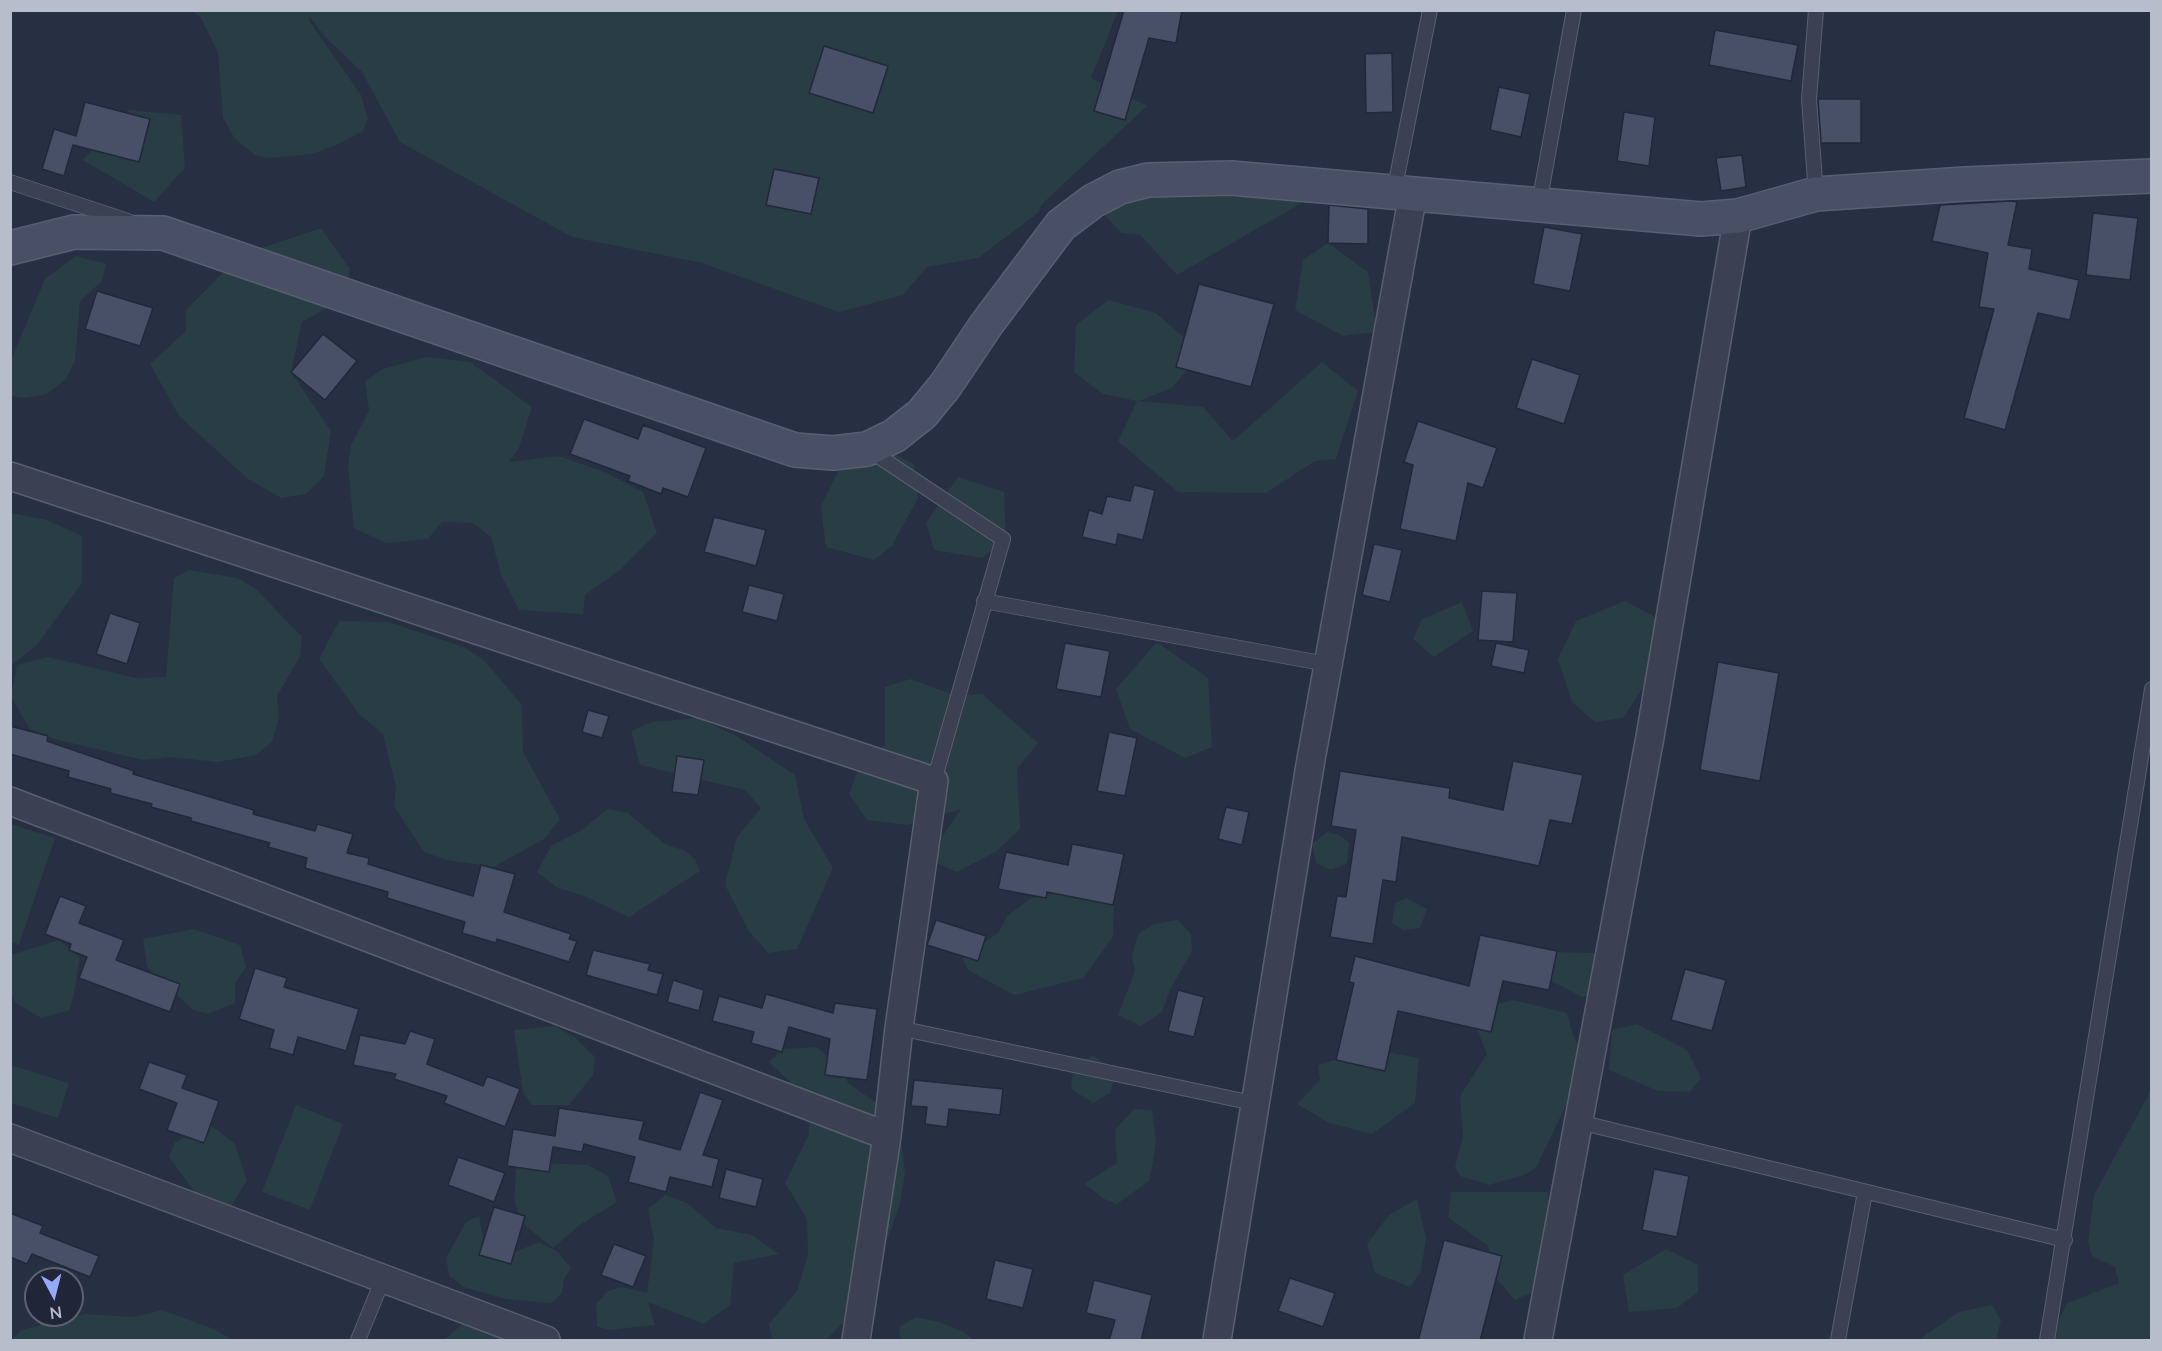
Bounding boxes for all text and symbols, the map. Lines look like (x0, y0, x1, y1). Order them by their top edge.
north arrow (24, 1267, 84, 1327)
text: N (49, 1303, 63, 1324)

